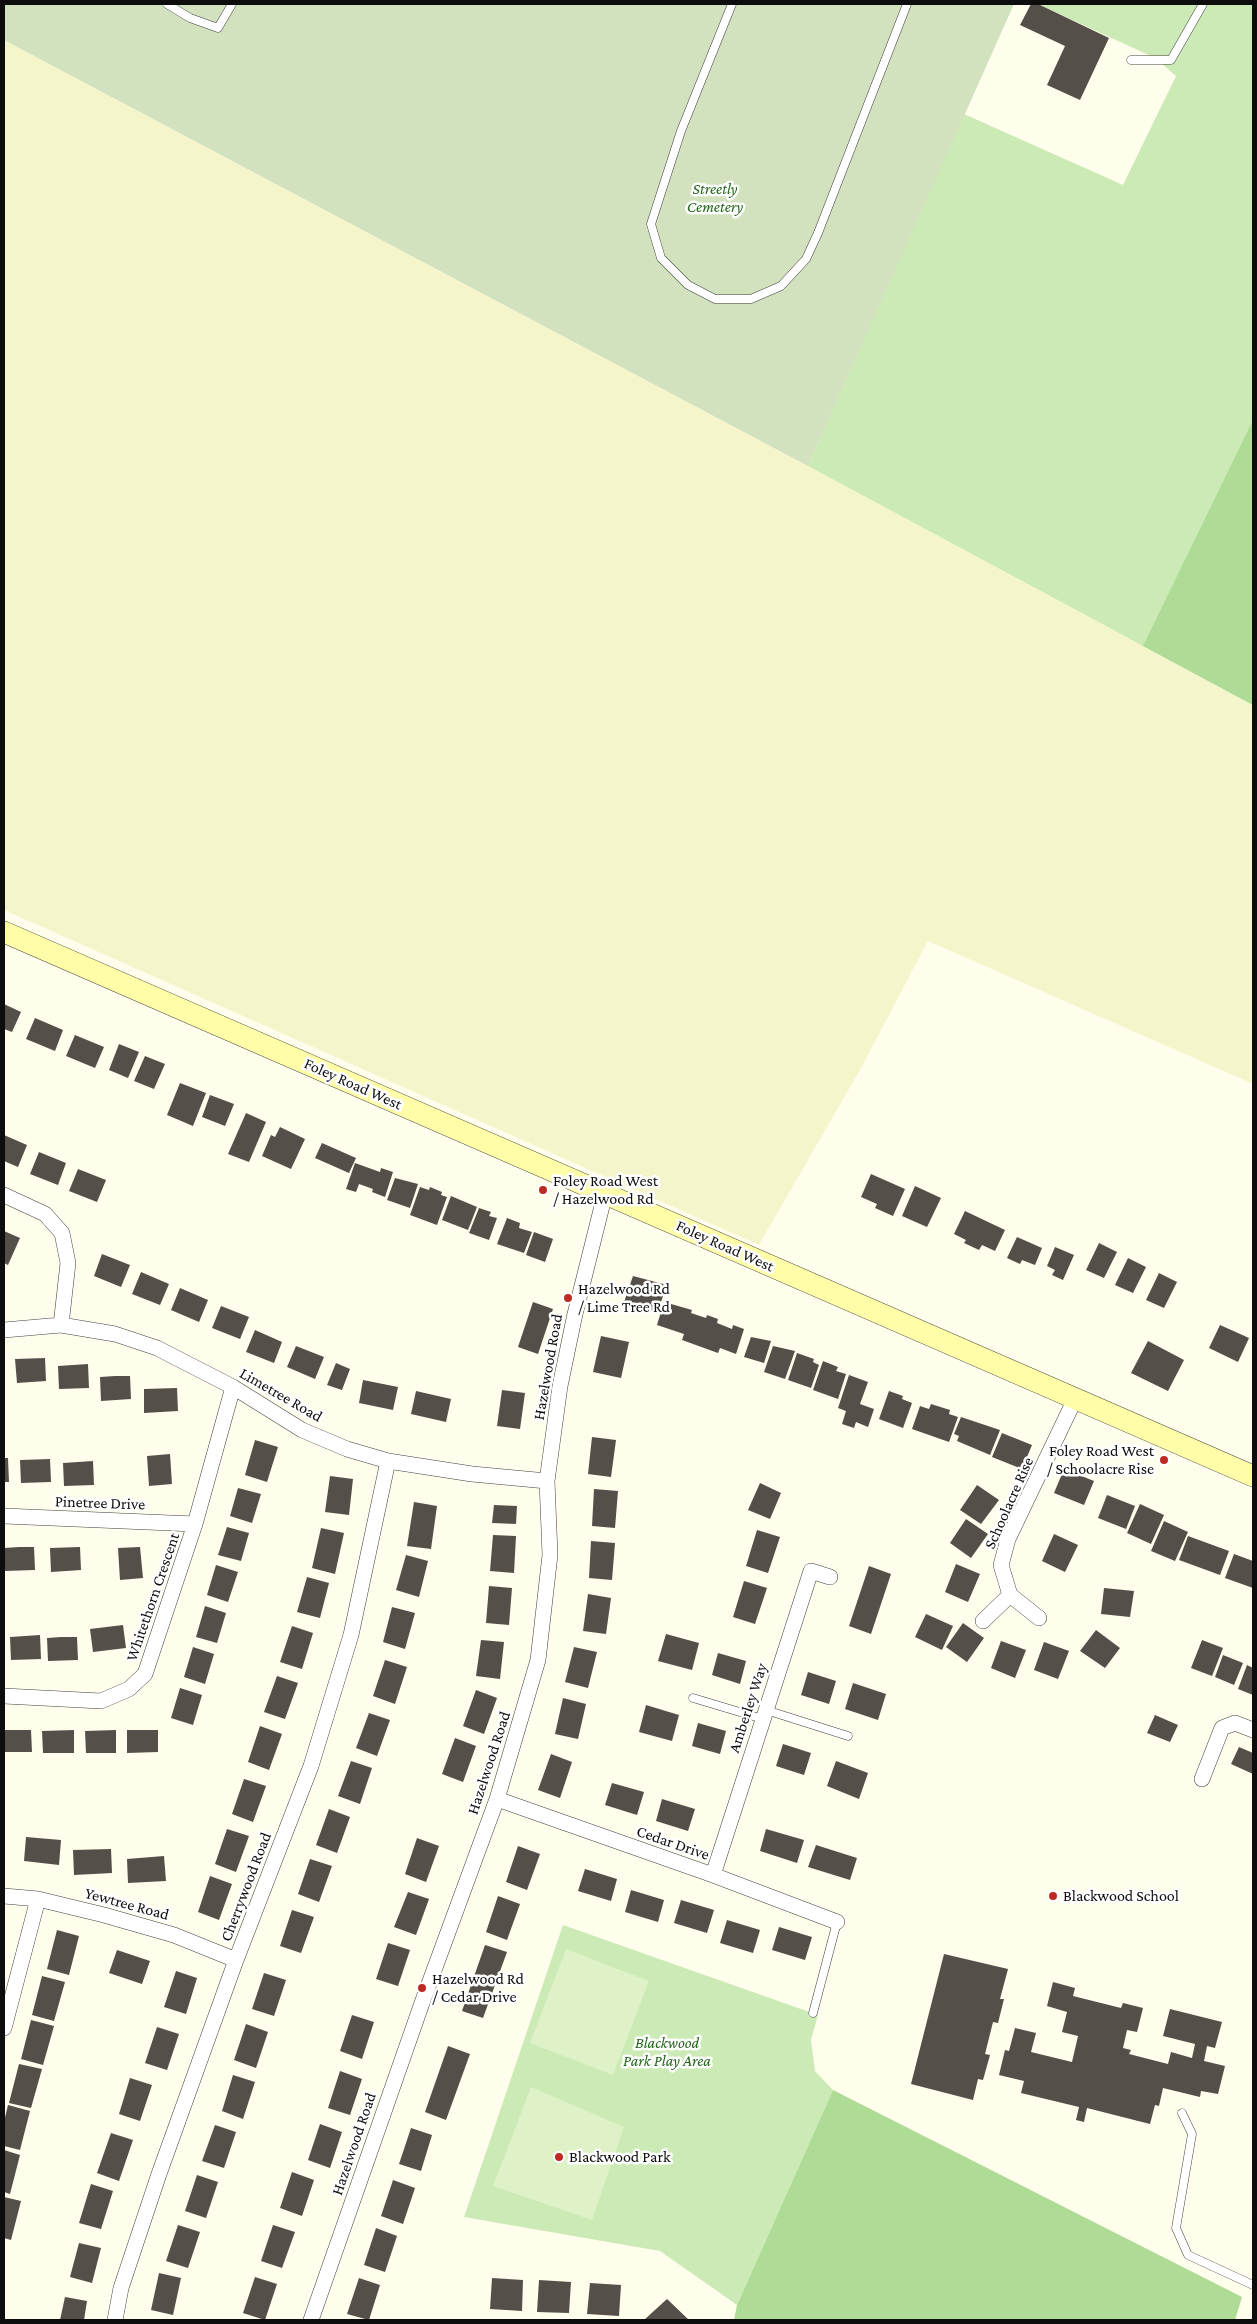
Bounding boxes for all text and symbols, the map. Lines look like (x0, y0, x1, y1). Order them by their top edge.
park label: Streetly Cemetery (687, 179, 743, 217)
street label: Foley Road West (301, 1054, 405, 1114)
place label: Foley Road West / Hazelwood Rd (553, 1171, 658, 1209)
marker: Foley Road West / Hazelwood Rd (537, 1184, 549, 1196)
street label: Foley Road West (673, 1216, 777, 1276)
place label: Hazelwood Rd / Lime Tree Rd (578, 1279, 670, 1317)
marker: Hazelwood Rd / Lime Tree Rd (562, 1292, 574, 1304)
street label: Hazelwood Road (529, 1313, 567, 1421)
street label: Limetree Road (236, 1364, 326, 1426)
place label: Foley Road West / Schoolacre Rise (1047, 1441, 1154, 1479)
street label: Schoolacre Rise (980, 1454, 1038, 1552)
marker: Foley Road West / Schoolacre Rise (1158, 1454, 1170, 1466)
street label: Pinetree Drive (55, 1492, 145, 1514)
street label: Whitethorn Crescent (122, 1530, 184, 1664)
street label: Amberley Way (724, 1661, 772, 1755)
street label: Hazelwood Road (463, 1709, 515, 1817)
street label: Cedar Drive (634, 1822, 712, 1864)
street label: Cherrywood Road (216, 1830, 276, 1944)
street label: Yewtree Road (83, 1884, 171, 1924)
place label: Blackwood School (1063, 1886, 1179, 1906)
marker: Blackwood School (1047, 1890, 1059, 1902)
place label: Hazelwood Rd / Cedar Drive (432, 1969, 524, 2007)
marker: Hazelwood Rd / Cedar Drive (416, 1982, 428, 1994)
park label: Blackwood Park Play Area (623, 2033, 711, 2071)
street label: Hazelwood Road (327, 2090, 381, 2198)
place label: Blackwood Park (569, 2147, 671, 2167)
marker: Blackwood Park (553, 2151, 565, 2163)

